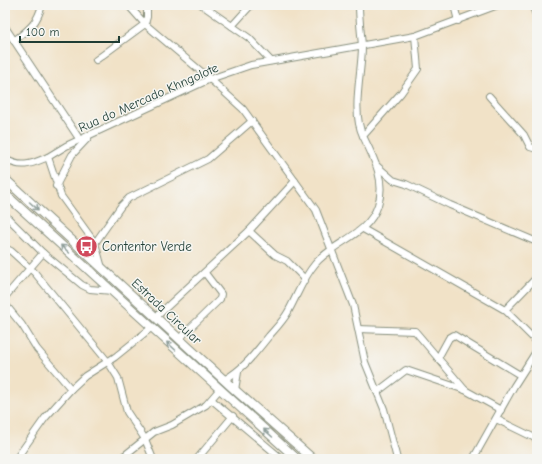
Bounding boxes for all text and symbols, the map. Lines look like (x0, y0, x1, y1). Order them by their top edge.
scale bar (20, 18, 119, 44)
text: 100 m (26, 25, 59, 39)
street label: Rua do Mercado Khngolote (76, 60, 221, 135)
one-way arrow (29, 201, 39, 211)
bus stop icon: Contentor Verde (74, 233, 100, 259)
place label: Contentor Verde (102, 239, 192, 254)
one-way arrow (60, 244, 71, 253)
street label: Estrada Circular (129, 275, 205, 348)
one-way arrow (166, 342, 176, 351)
one-way arrow (262, 429, 273, 438)

